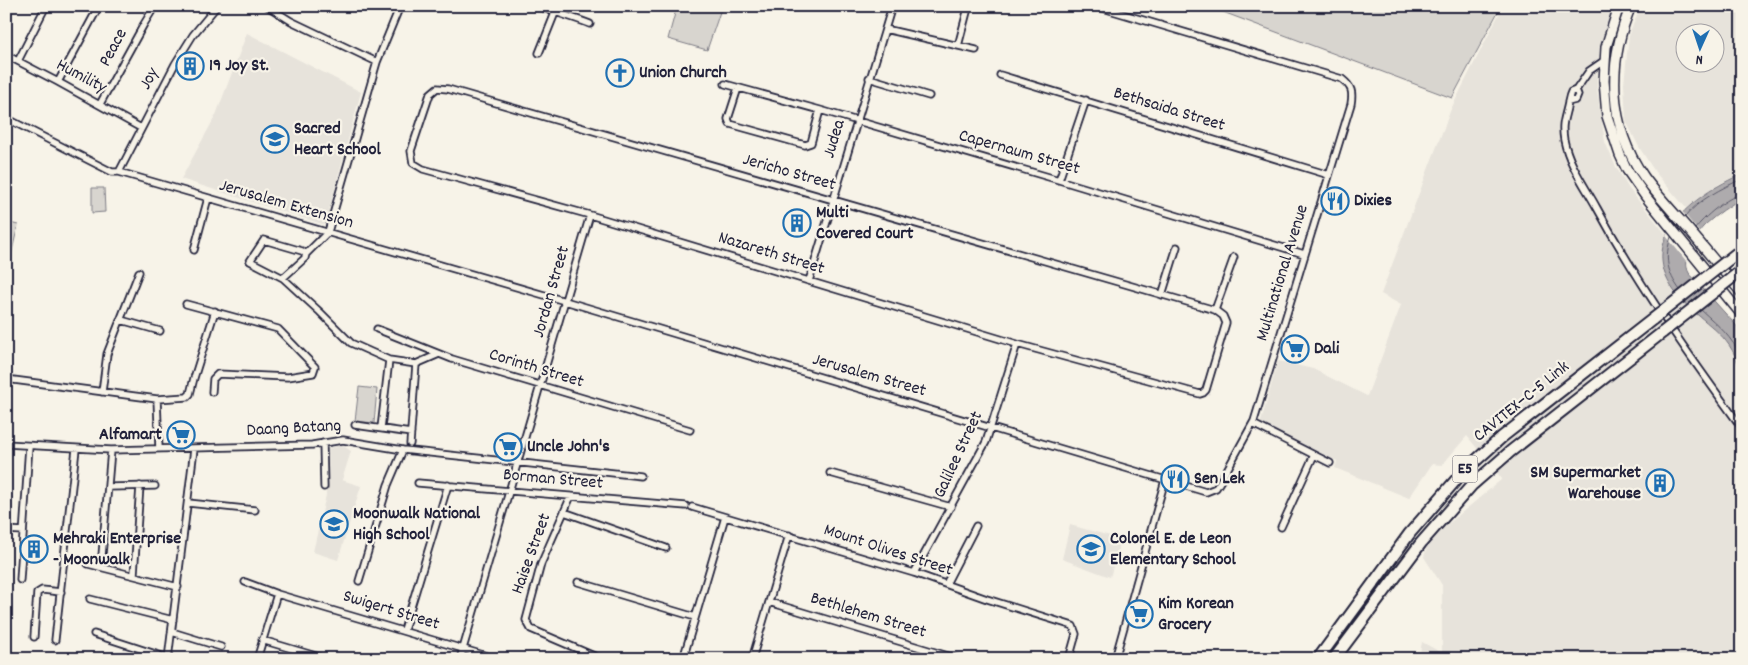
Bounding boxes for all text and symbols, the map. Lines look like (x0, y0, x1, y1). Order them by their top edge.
north arrow (1676, 22, 1726, 72)
street label: Peace (94, 25, 134, 71)
text: N (1695, 49, 1703, 69)
building icon: 19 Joy St. (175, 51, 205, 81)
street label: Humility (51, 53, 111, 101)
place label: 19 Joy St. (209, 54, 269, 79)
church icon: Union Church (605, 58, 635, 88)
place label: Union Church (639, 61, 727, 86)
street label: Joy (134, 63, 166, 95)
street label: Bethsaida Street (1110, 81, 1228, 139)
street label: Judea (817, 116, 853, 161)
place label: Sacred Heart School (294, 117, 381, 163)
school or university icon: Sacred Heart School (260, 124, 290, 154)
street label: Capernaum Street (955, 124, 1083, 182)
street label: Jericho Street (740, 148, 839, 198)
street label: Jerusalem Extension (216, 174, 356, 236)
restaurant icon: Dixies (1320, 186, 1350, 216)
place label: Dixies (1354, 189, 1392, 214)
place label: Multi Covered Court (816, 201, 914, 247)
street label: Multinational Avenue (1250, 202, 1316, 344)
building icon: Multi Covered Court (782, 208, 812, 238)
street label: Nazareth Street (715, 226, 828, 282)
street label: Jordan Street (527, 243, 577, 341)
supermarket icon: Dali (1280, 334, 1310, 364)
place label: Dali (1314, 337, 1340, 362)
street label: Corinth Street (486, 343, 587, 395)
street label: Jerusalem Street (809, 348, 929, 404)
street label: CAVITEX–C-5 Link (1468, 355, 1576, 449)
street label: Galilee Street (928, 407, 990, 502)
street label: Daang Batang (246, 414, 342, 444)
supermarket icon: Alfamart (166, 420, 196, 450)
place label: Alfamart (99, 423, 162, 448)
supermarket icon: Uncle John's (493, 432, 523, 462)
place label: Uncle John's (527, 435, 610, 460)
road number: E5 (1452, 456, 1478, 482)
place label: SM Supermarket Warehouse (1530, 461, 1641, 507)
street label: Borman Street (502, 463, 604, 497)
restaurant icon: Sen Lek (1160, 464, 1190, 494)
place label: Sen Lek (1194, 467, 1246, 492)
building icon: SM Supermarket Warehouse (1645, 468, 1675, 498)
place label: Moonwalk National High School (353, 502, 481, 548)
school or university icon: Moonwalk National High School (319, 509, 349, 539)
street label: Haise Street (506, 510, 558, 598)
street label: Mount Olives Street (820, 518, 956, 584)
place label: Mehraki Enterprise - Moonwalk (53, 527, 181, 573)
place label: Colonel E. de Leon Elementary School (1110, 527, 1237, 573)
building icon: Mehraki Enterprise - Moonwalk (19, 534, 49, 564)
school or university icon: Colonel E. de Leon Elementary School (1076, 534, 1106, 564)
street label: Swigert Street (340, 584, 443, 638)
street label: Bethlehem Street (807, 587, 929, 646)
place label: Kim Korean Grocery (1158, 592, 1234, 638)
supermarket icon: Kim Korean Grocery (1124, 599, 1154, 629)

